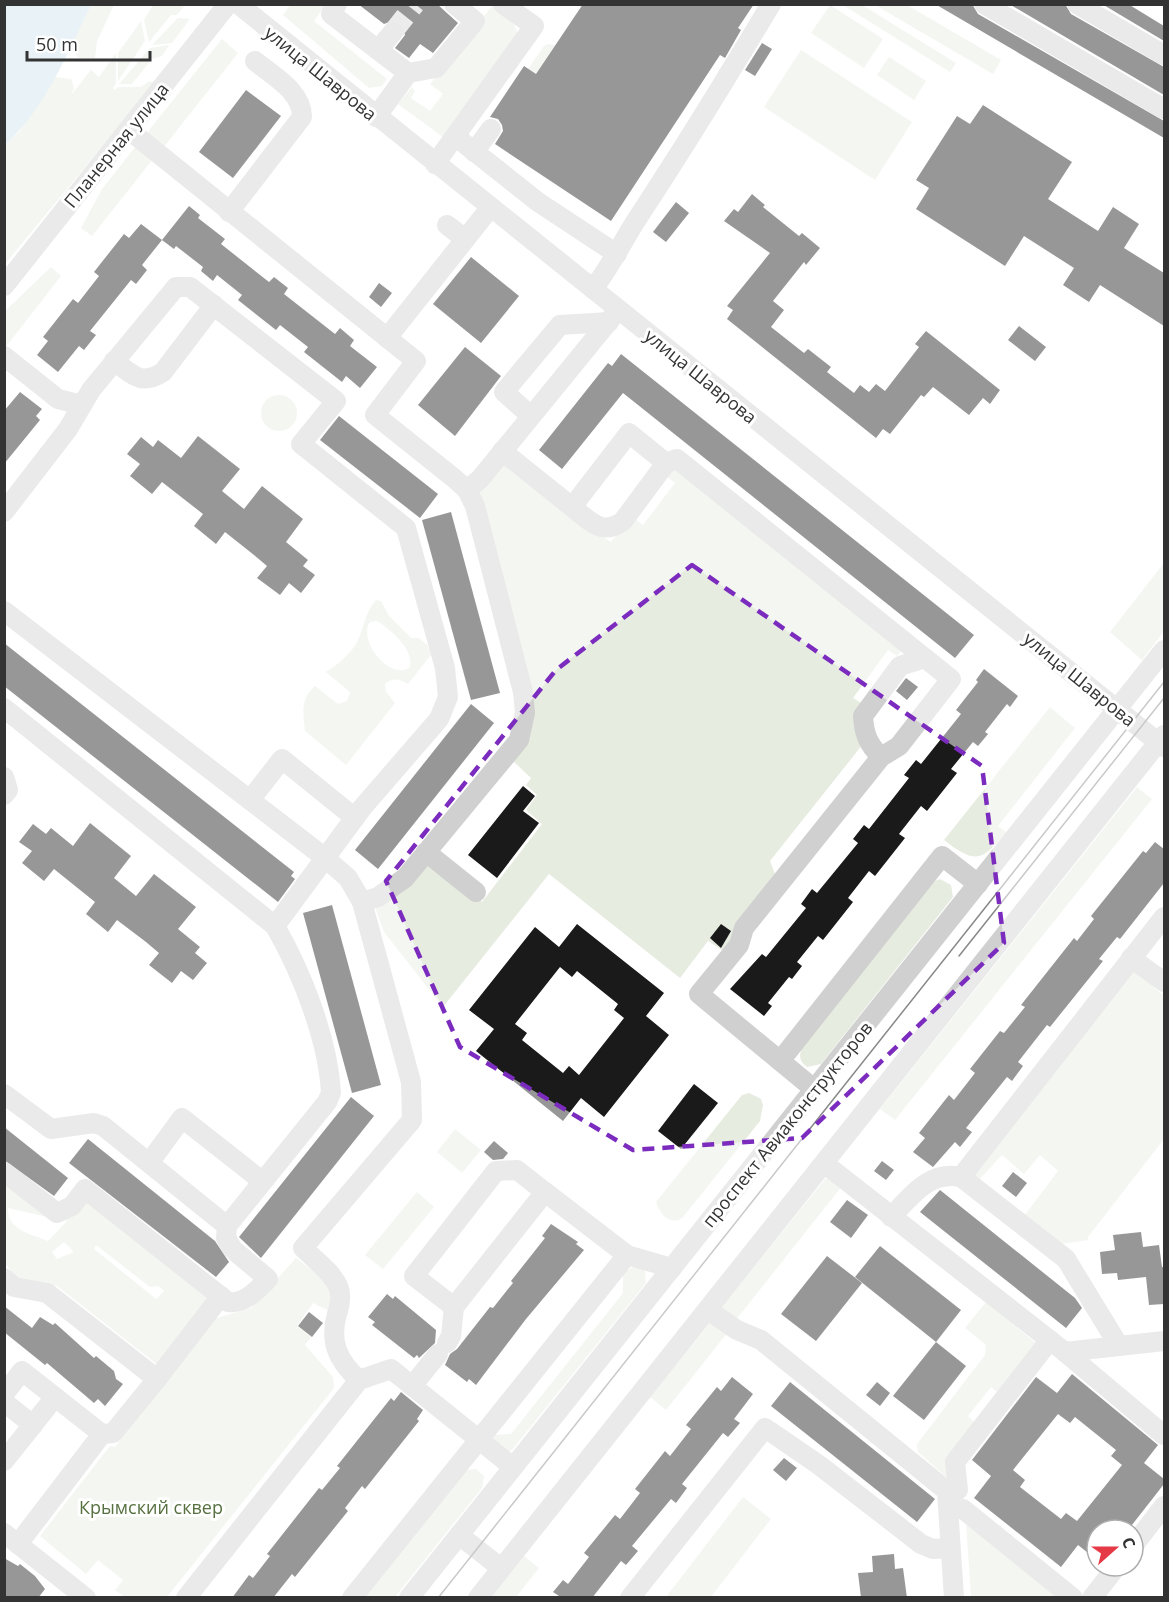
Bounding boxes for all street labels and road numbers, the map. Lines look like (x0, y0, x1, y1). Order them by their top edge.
street label: улица Шаврова (260, 20, 382, 126)
street label: Планерная улица (58, 78, 174, 212)
street label: улица Шаврова (640, 323, 762, 429)
street label: улица Шаврова (1019, 626, 1141, 732)
street label: проспект Авиаконструкторов (697, 1016, 877, 1232)

